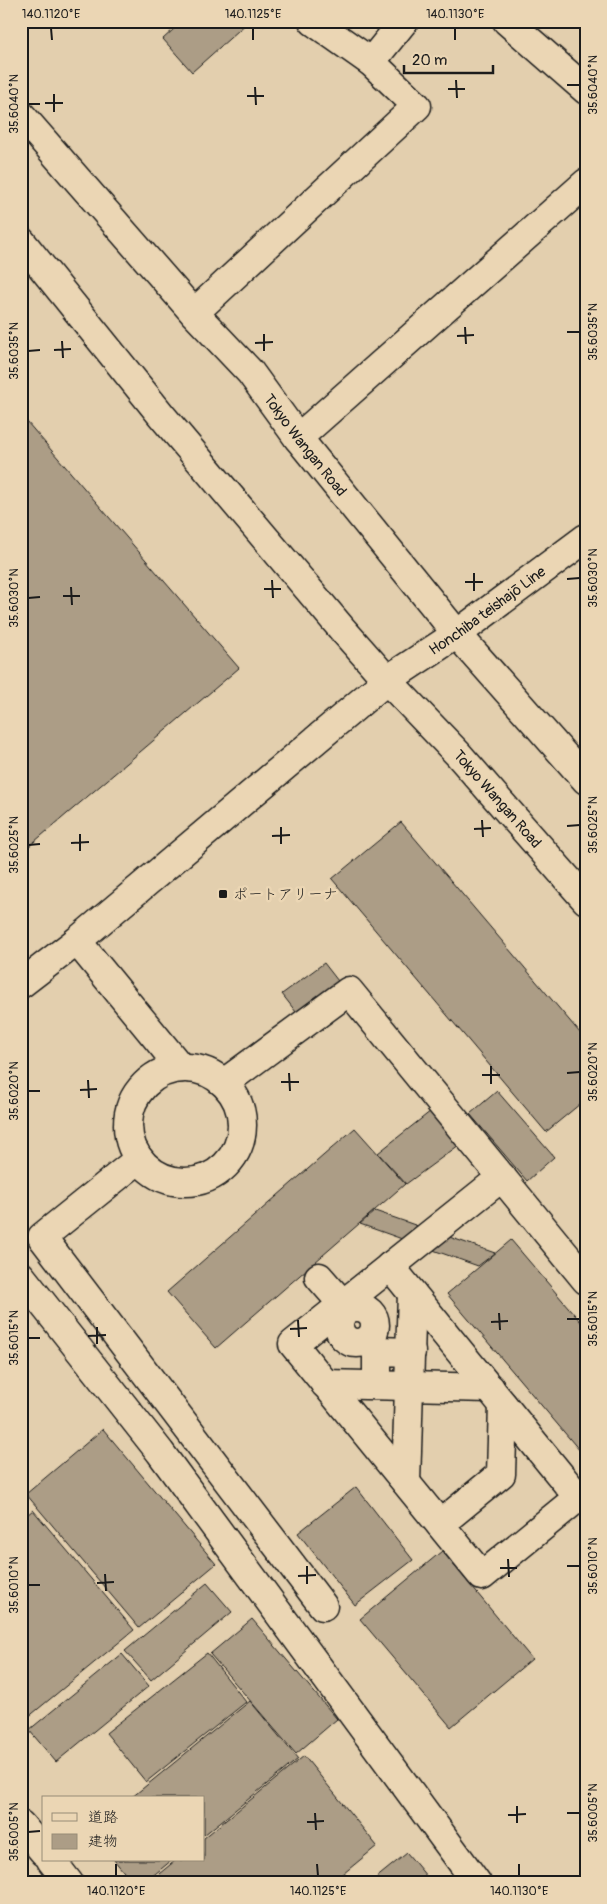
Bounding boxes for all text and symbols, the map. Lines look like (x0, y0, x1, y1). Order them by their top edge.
text: 140.1120°E (22, 7, 80, 22)
text: 140.1125°E (225, 7, 281, 22)
text: 140.1130°E (426, 7, 484, 22)
scale bar (404, 42, 493, 74)
text: 20 m (412, 51, 447, 70)
text: 35.6040°N (586, 55, 601, 115)
text: 35.6040°N (7, 74, 22, 134)
text: 35.6035°N (586, 303, 601, 361)
text: 35.6035°N (7, 322, 22, 380)
street label: Tokyo Wangan Road (259, 391, 351, 500)
text: 35.6030°N (586, 548, 601, 608)
street label: Honchiba teishajō Line (426, 562, 550, 660)
text: 35.6030°N (7, 568, 22, 628)
street label: Tokyo Wangan Road (449, 746, 545, 852)
text: 35.6025°N (586, 796, 601, 854)
text: 35.6025°N (7, 816, 22, 874)
place label: ポートアリーナ (233, 885, 338, 904)
marker: ポートアリーナ (217, 888, 229, 900)
text: 35.6020°N (586, 1042, 601, 1102)
text: 35.6020°N (7, 1061, 22, 1121)
text: 35.6015°N (586, 1291, 601, 1347)
text: 35.6015°N (7, 1310, 22, 1366)
text: 35.6010°N (586, 1537, 601, 1595)
text: 35.6010°N (7, 1556, 22, 1614)
text: 35.6005°N (586, 1783, 601, 1843)
legend (42, 1796, 205, 1862)
text: 35.6005°N (7, 1802, 22, 1862)
text: 道路 (88, 1808, 118, 1827)
text: 建物 (88, 1832, 118, 1851)
text: 140.1120°E (87, 1884, 145, 1899)
text: 140.1125°E (290, 1884, 346, 1899)
text: 140.1130°E (490, 1884, 548, 1899)

